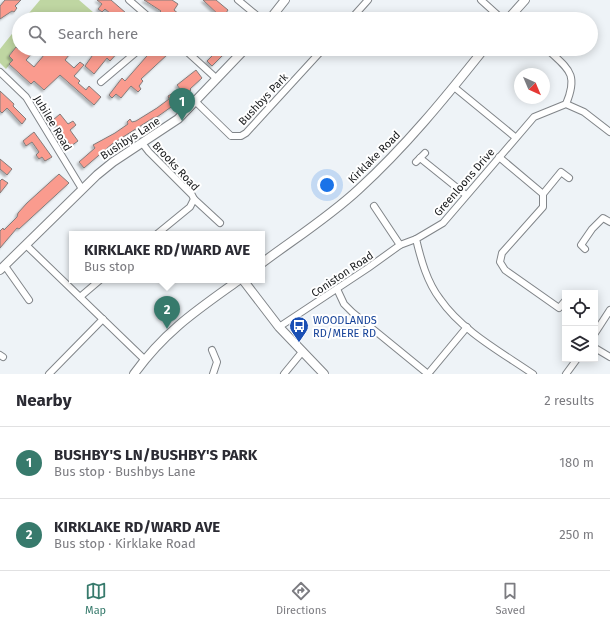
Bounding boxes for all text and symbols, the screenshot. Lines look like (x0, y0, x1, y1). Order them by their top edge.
search box (12, 12, 598, 56)
icon: search (26, 23, 48, 45)
text: Search here (58, 25, 138, 43)
north arrow (514, 68, 550, 104)
street label: Bushbys Park (236, 70, 291, 128)
pin: 1 (169, 88, 195, 121)
street label: Jubilee Road (31, 93, 74, 154)
street label: Bushbys Lane (98, 114, 162, 162)
street label: Kirklake Road (346, 129, 403, 186)
street label: Brooks Road (150, 139, 202, 194)
street label: Greenloons Drive (431, 146, 497, 219)
your location (317, 175, 337, 195)
popup (69, 231, 265, 283)
text: KIRKLAKE RD/WARD AVE (84, 241, 250, 259)
street label: Coniston Road (309, 249, 376, 300)
text: Bus stop (84, 259, 135, 274)
map controls (562, 290, 598, 362)
button: locate (562, 290, 598, 326)
pin: 2 (154, 296, 180, 329)
place label: WOODLANDS RD/MERE RD (313, 314, 377, 340)
bus stop icon: WOODLANDS RD/MERE RD (288, 315, 310, 343)
button: layers (562, 326, 598, 362)
text: Nearby (16, 390, 71, 411)
text: 2 results (544, 393, 594, 408)
text: BUSHBY'S LN/BUSHBY'S PARK (54, 446, 257, 464)
text: 1 (26, 455, 32, 470)
text: 180 m (559, 455, 594, 470)
text: Bus stop · Bushbys Lane (54, 464, 196, 479)
text: KIRKLAKE RD/WARD AVE (54, 518, 220, 536)
text: 2 (26, 527, 32, 542)
text: 250 m (559, 527, 594, 542)
text: Bus stop · Kirklake Road (54, 536, 196, 551)
tab: Map (85, 580, 107, 617)
tab: Directions (276, 580, 326, 617)
tab: Saved (496, 580, 525, 617)

